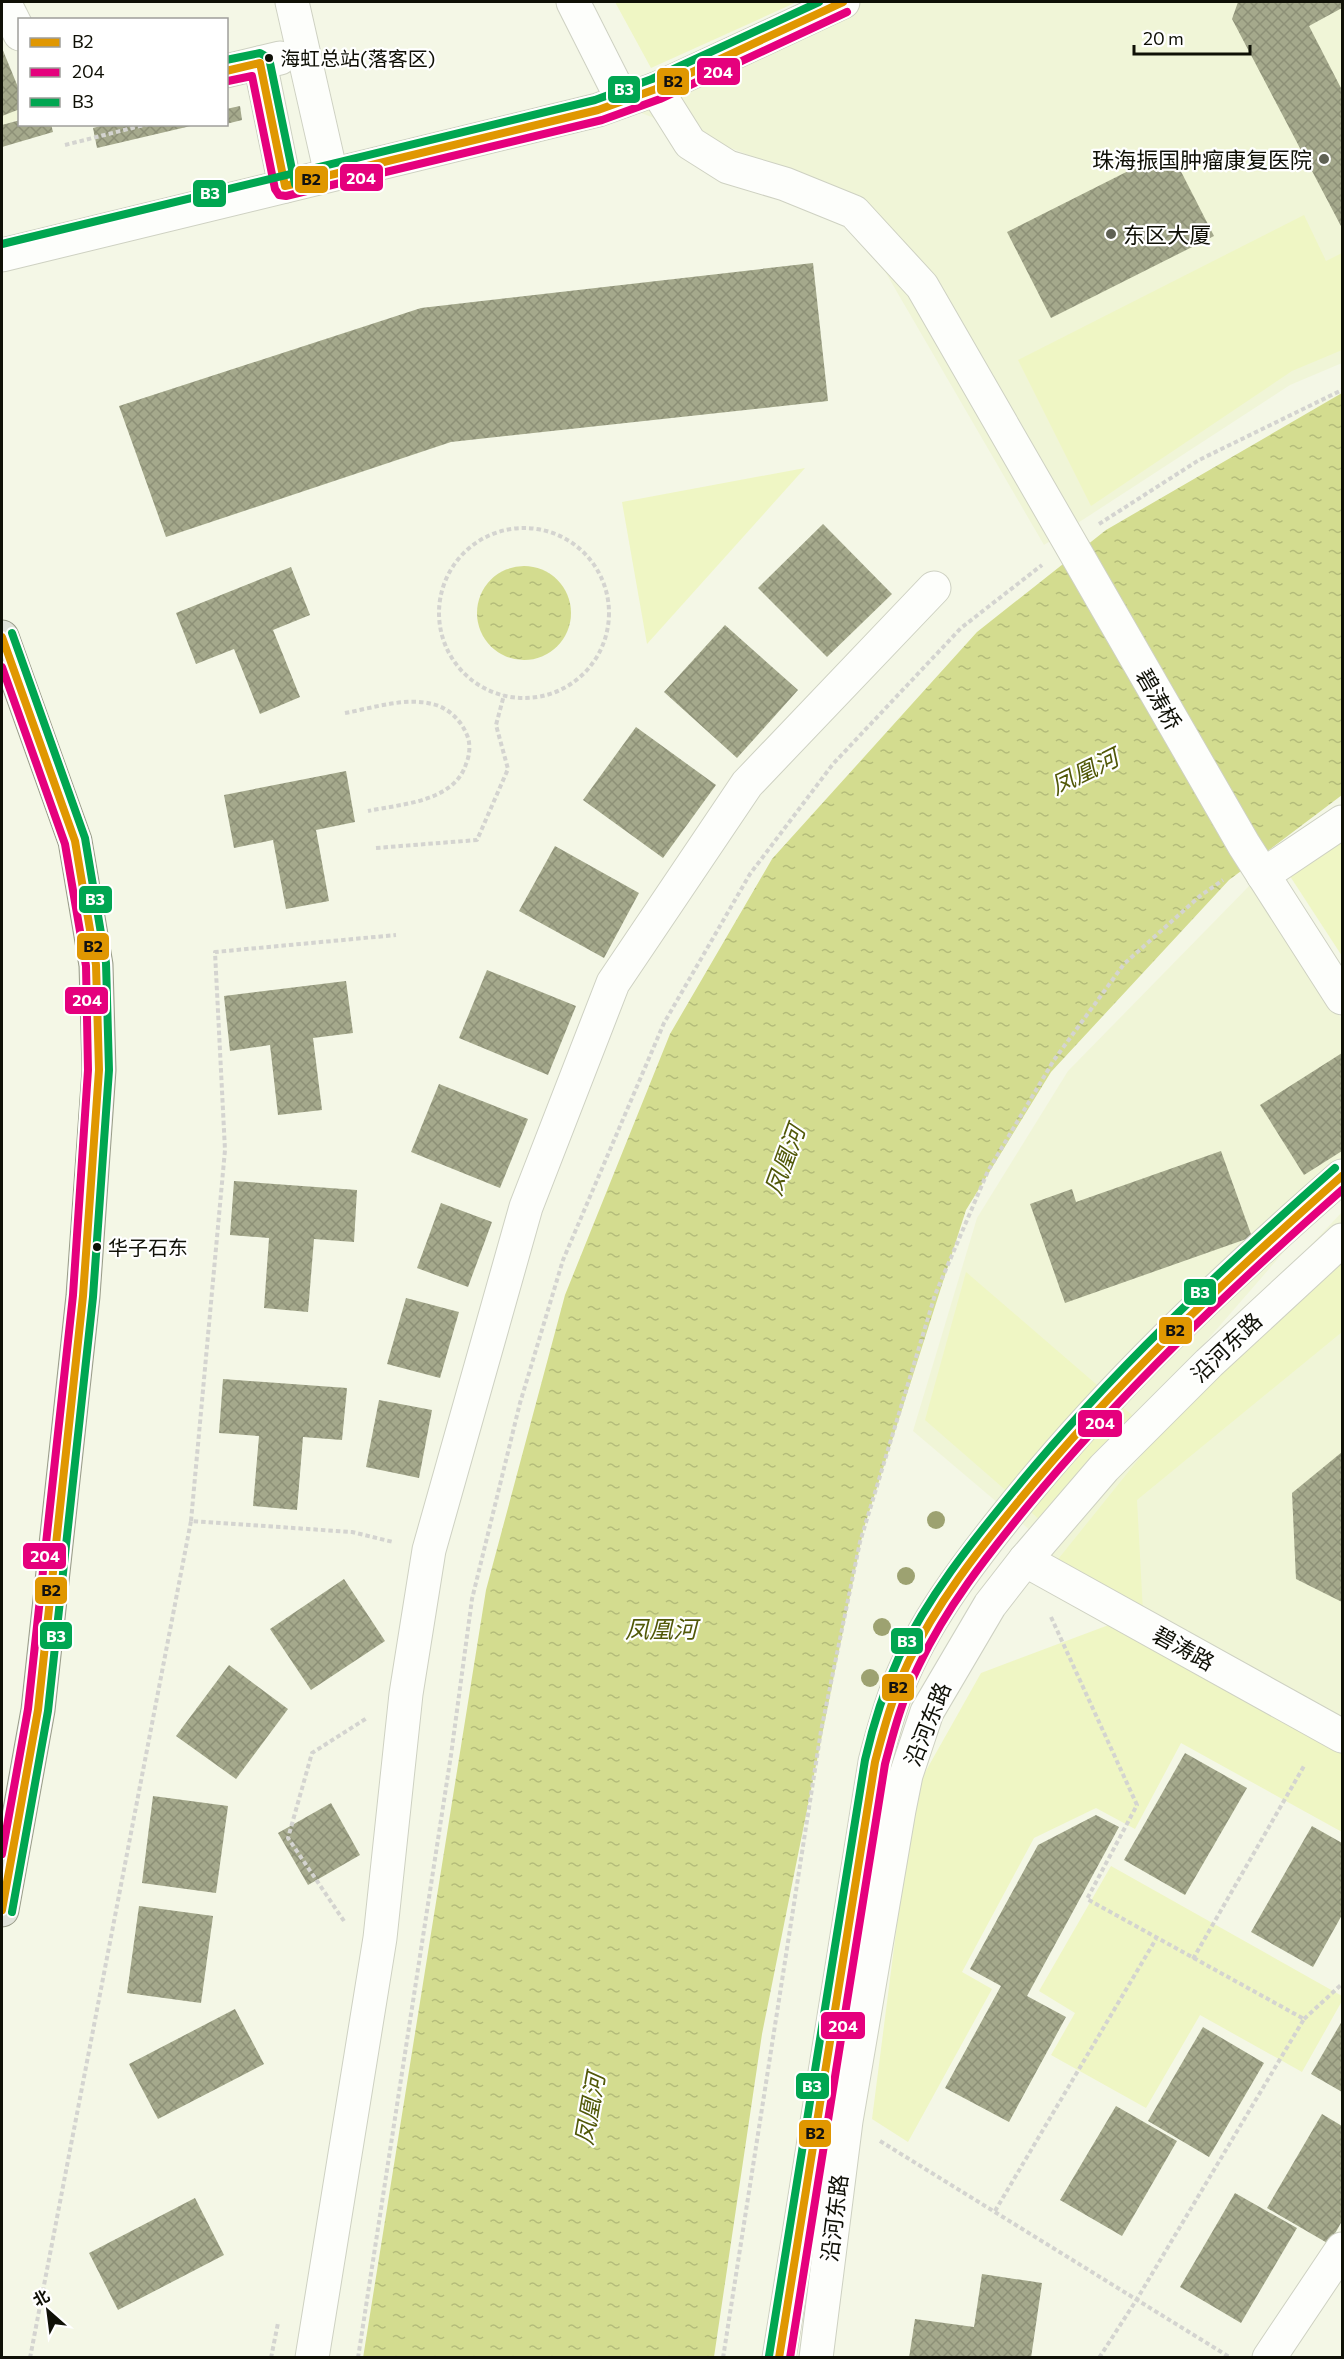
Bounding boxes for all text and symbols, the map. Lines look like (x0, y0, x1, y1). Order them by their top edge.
legend (18, 18, 228, 126)
scale bar (1134, 18, 1250, 56)
text: 20 m (1143, 27, 1184, 49)
text: B2 (72, 30, 94, 52)
place label: 海虹总站(落客区) (280, 46, 435, 70)
marker: 海虹总站(落客区) (263, 52, 275, 64)
line badge: 204 (696, 57, 741, 86)
text: 204 (72, 60, 105, 82)
text: 204 (703, 62, 733, 81)
line badge: B2 (656, 67, 690, 96)
text: B2 (663, 71, 683, 90)
line badge: B3 (607, 75, 641, 104)
text: B3 (614, 79, 634, 98)
text: B3 (72, 90, 94, 112)
place label: 珠海振国肿瘤康复医院 (1092, 146, 1312, 173)
marker: 珠海振国肿瘤康复医院 (1317, 152, 1331, 166)
line badge: 204 (339, 163, 384, 192)
line badge: B2 (294, 165, 329, 194)
text: 204 (346, 168, 376, 187)
text: B2 (301, 169, 321, 188)
line badge: B3 (192, 179, 227, 208)
text: B3 (200, 183, 220, 202)
place label: 东区大厦 (1123, 221, 1211, 248)
marker: 东区大厦 (1104, 227, 1118, 241)
street label: 碧涛桥 (1131, 664, 1187, 734)
water label: 凤凰河 (1045, 740, 1126, 800)
line badge: B3 (78, 885, 113, 914)
text: B3 (85, 889, 105, 908)
line badge: B2 (76, 932, 110, 961)
text: B2 (83, 936, 103, 955)
line badge: 204 (64, 986, 109, 1015)
text: 204 (72, 990, 102, 1009)
water label: 凤凰河 (758, 1117, 811, 1199)
place label: 华子石东 (108, 1235, 188, 1259)
marker: 华子石东 (91, 1241, 103, 1253)
line badge: B3 (1183, 1278, 1217, 1306)
text: B3 (1190, 1282, 1210, 1301)
street label: 沿河东路 (1185, 1307, 1267, 1387)
line badge: B2 (1158, 1316, 1193, 1345)
text: B2 (1165, 1320, 1185, 1339)
line badge: 204 (1077, 1409, 1123, 1438)
text: 204 (1085, 1413, 1115, 1432)
line badge: 204 (22, 1542, 67, 1570)
text: 204 (30, 1546, 60, 1565)
line badge: B2 (34, 1576, 68, 1605)
text: B2 (41, 1580, 61, 1599)
water label: 凤凰河 (625, 1614, 701, 1643)
street label: 碧涛路 (1149, 1620, 1219, 1676)
line badge: B3 (39, 1621, 73, 1650)
text: B3 (46, 1626, 66, 1645)
line badge: B3 (890, 1627, 924, 1655)
text: B3 (897, 1631, 917, 1650)
line badge: B2 (881, 1673, 915, 1702)
text: B2 (888, 1677, 908, 1696)
street label: 沿河东路 (898, 1678, 956, 1770)
line badge: 204 (820, 2011, 866, 2040)
text: 204 (828, 2016, 858, 2035)
water label: 凤凰河 (568, 2067, 610, 2147)
line badge: B3 (795, 2072, 830, 2100)
text: B3 (802, 2076, 822, 2095)
line badge: B2 (798, 2119, 832, 2148)
text: B2 (805, 2123, 825, 2142)
street label: 沿河东路 (815, 2173, 853, 2263)
north arrow (18, 2281, 78, 2341)
text: 北 (29, 2285, 52, 2309)

